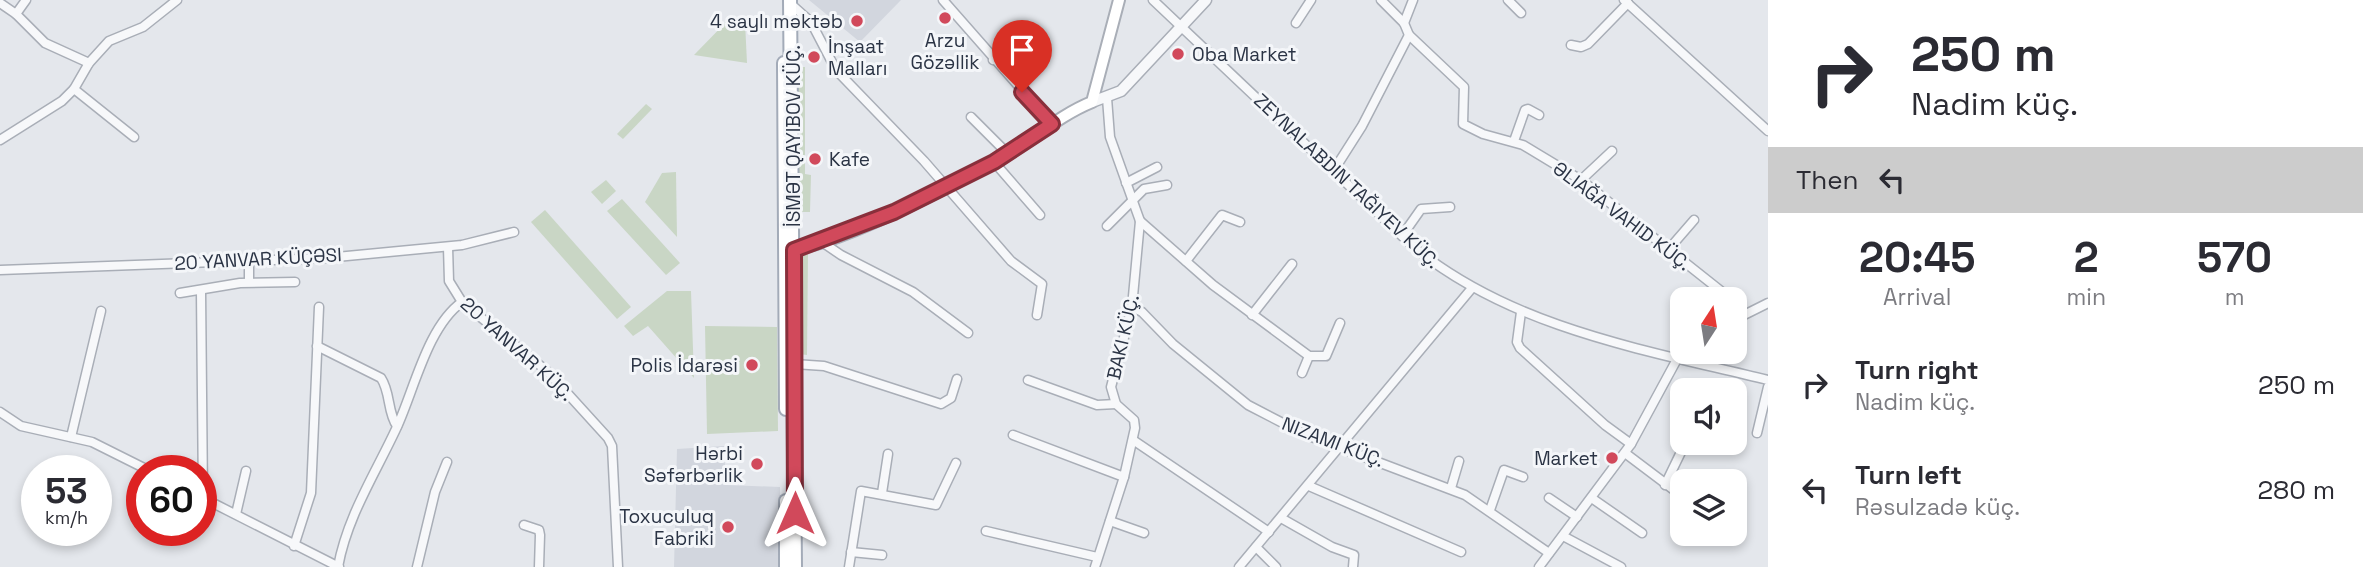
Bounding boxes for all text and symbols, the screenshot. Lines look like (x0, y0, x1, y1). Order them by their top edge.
place label: 4 saylı məktəb (710, 9, 843, 34)
marker: Arzu Gözəllik (937, 10, 953, 26)
marker: 4 saylı məktəb (849, 13, 865, 29)
pin (992, 20, 1052, 92)
text: 250 m (1911, 23, 2056, 85)
place label: Arzu Gözəllik (911, 28, 979, 75)
icon: right (1796, 28, 1887, 119)
icon: arrive (1003, 31, 1041, 69)
place label: İnşaat Malları (828, 34, 887, 81)
place label: Oba Market (1192, 42, 1297, 67)
street label: İSMƏT QAYIBOV KÜÇ. (781, 45, 806, 227)
marker: Oba Market (1170, 46, 1186, 62)
marker: İnşaat Malları (806, 49, 822, 65)
text: Nadim küç. (1911, 84, 2078, 124)
street label: ZEYNALABDIN TAĞIYEV KÜÇ. (1249, 88, 1445, 274)
place label: Kafe (829, 147, 870, 172)
marker: Kafe (807, 151, 823, 167)
street label: ƏLIAĞA VAHID KÜÇ. (1548, 156, 1696, 276)
icon: left (1873, 161, 1911, 199)
text: Then (1796, 163, 1859, 197)
text: 20:45 (1859, 231, 1976, 284)
text: 2 (2074, 231, 2099, 284)
text: 570 (2197, 231, 2272, 284)
street label: 20 YANVAR KÜÇƏSI (174, 242, 342, 276)
text: Arrival (1883, 282, 1951, 312)
text: min (2067, 282, 2106, 312)
text: m (2225, 282, 2244, 312)
north arrow (1670, 287, 1746, 364)
map controls (1670, 287, 1747, 546)
street label: 20 YANVAR KÜÇ. (455, 292, 579, 406)
street label: BAKI KÜÇ. (1101, 292, 1145, 382)
place label: Polis İdarəsi (630, 353, 738, 378)
text: Turn right (1855, 353, 1979, 387)
marker: Polis İdarəsi (744, 357, 760, 373)
icon: right (1796, 366, 1834, 404)
text: 250 m (2258, 368, 2335, 402)
button: sound (1670, 378, 1747, 455)
text: Nadim küç. (1855, 387, 1975, 417)
street label: NIZAMI KÜÇ. (1278, 411, 1388, 473)
place label: Hərbi Səfərbərlik (644, 441, 743, 488)
place label: Market (1534, 446, 1598, 471)
marker: Market (1604, 450, 1620, 466)
speed limit sign: 60 (126, 455, 217, 546)
marker: Hərbi Səfərbərlik (749, 456, 765, 472)
text: Turn left (1855, 458, 1962, 492)
text: 53 (45, 469, 88, 513)
button: layers (1670, 469, 1747, 546)
icon: left (1796, 471, 1834, 509)
text: 280 m (2257, 473, 2335, 507)
position arrow (758, 476, 832, 550)
text: Rəsulzadə küç. (1855, 492, 2020, 522)
place label: Toxuculuq Fabriki (619, 504, 714, 551)
text: km/h (45, 506, 88, 529)
marker: Toxuculuq Fabriki (720, 519, 736, 535)

